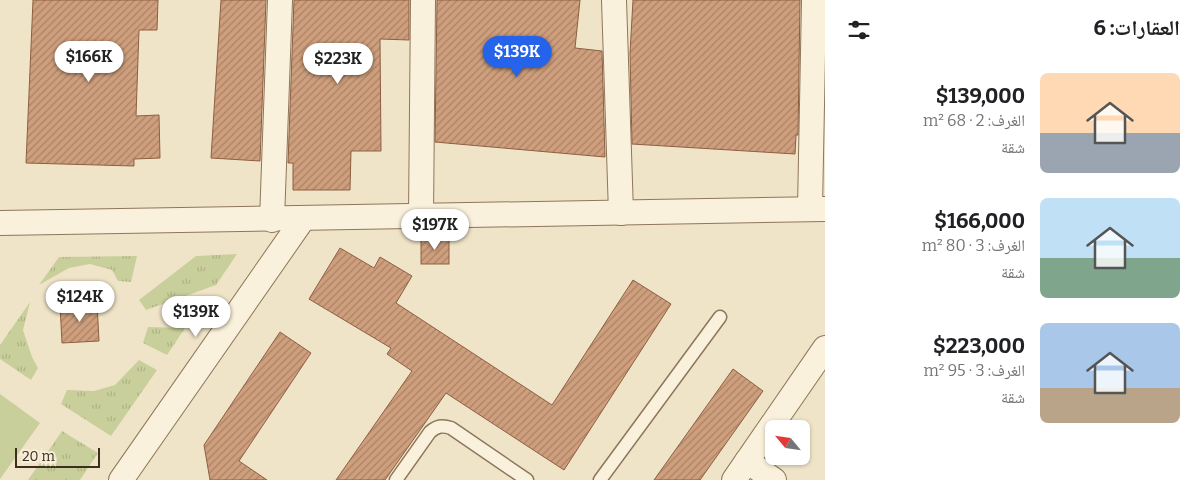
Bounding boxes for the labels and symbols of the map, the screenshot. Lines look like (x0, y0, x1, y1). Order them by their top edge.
pin: $139K (482, 36, 552, 78)
pin: $166K (54, 41, 124, 83)
pin: $223K (303, 42, 373, 85)
pin: $197K (400, 208, 470, 251)
pin: $124K (45, 280, 115, 323)
pin: $139K (161, 296, 231, 338)
north arrow (765, 420, 810, 465)
scale bar (15, 445, 100, 468)

